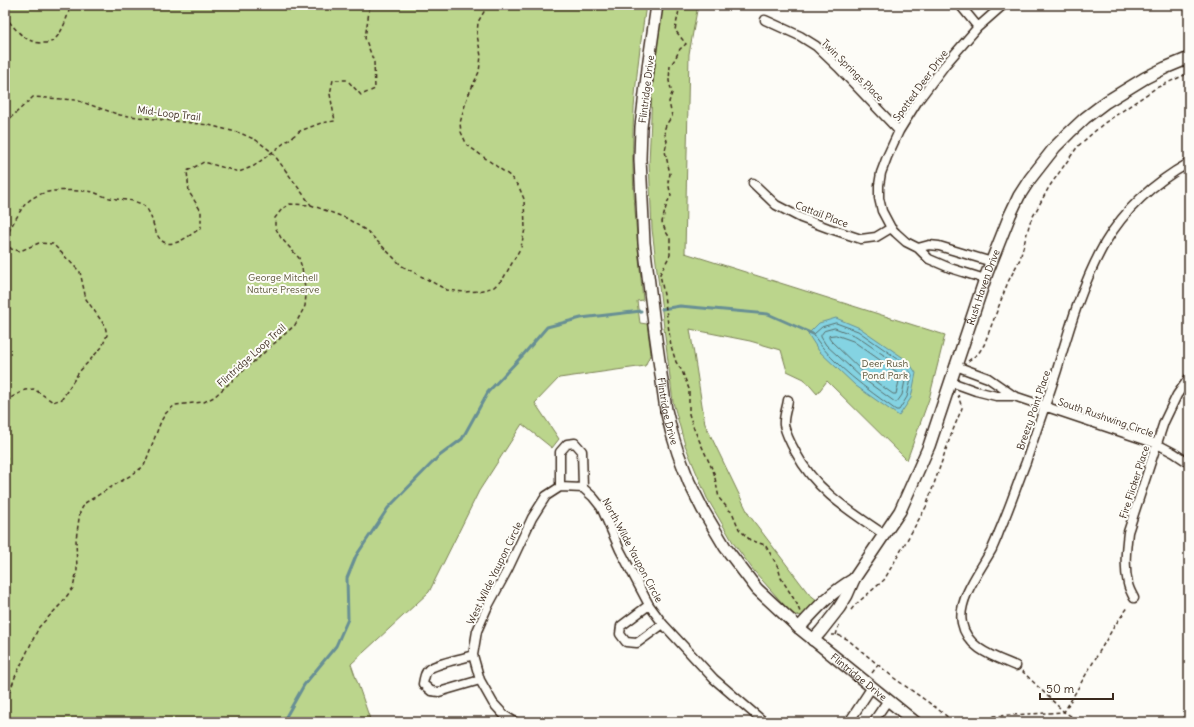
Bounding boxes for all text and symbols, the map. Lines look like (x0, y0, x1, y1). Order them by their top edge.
street label: Twin Springs Place (819, 36, 887, 104)
street label: Spotted Deer Drive (890, 47, 951, 124)
street label: Flintridge Drive (636, 54, 657, 124)
street label: Mid-Loop Trail (137, 103, 201, 124)
street label: Cattail Place (793, 198, 850, 231)
street label: Rush Haven Drive (964, 247, 1003, 327)
park label: George Mitchell Nature Preserve (247, 271, 319, 296)
street label: Flintridge Loop Trail (214, 321, 288, 390)
park label: Deer Rush Pond Park (862, 357, 909, 382)
street label: Breezy Point Place (1014, 369, 1053, 452)
street label: Flintridge Drive (654, 377, 681, 447)
street label: South Rushwing Circle (1056, 395, 1155, 440)
street label: Fire Flicker Place (1117, 444, 1152, 520)
street label: North Wilde Yaupon Circle (599, 496, 666, 605)
street label: West Wilde Yaupon Circle (464, 520, 525, 627)
street label: Flintridge Drive (828, 650, 889, 704)
scale bar (1040, 675, 1113, 701)
text: 50 m (1046, 681, 1075, 696)

